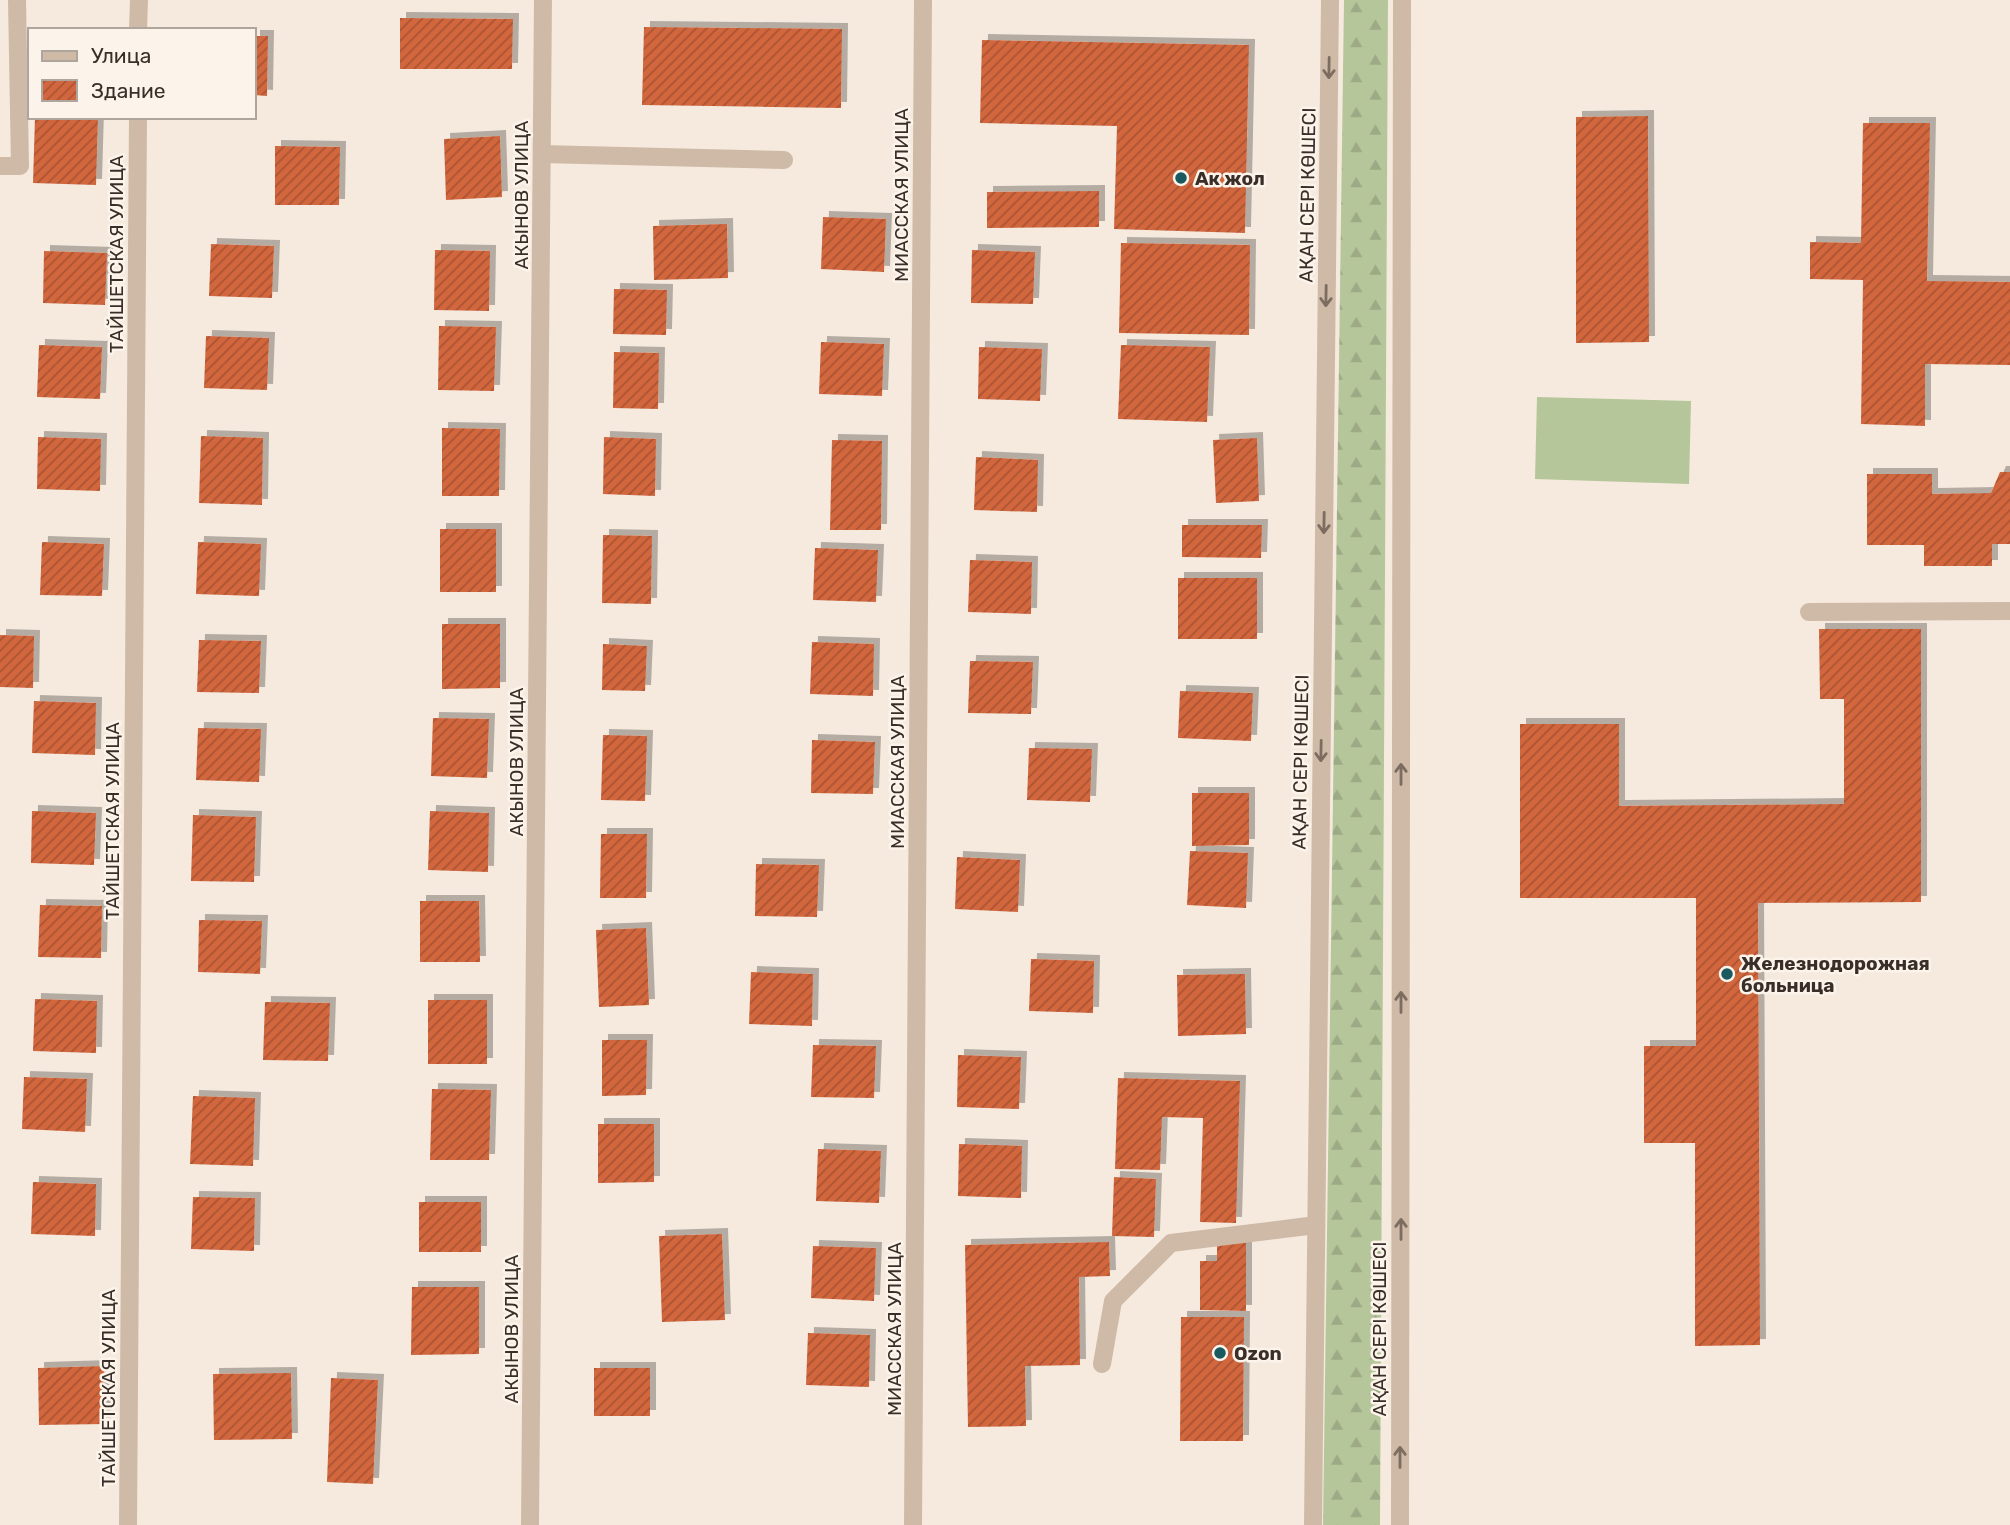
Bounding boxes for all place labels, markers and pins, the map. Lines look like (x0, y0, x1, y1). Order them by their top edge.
place label: Ак жол (1195, 167, 1265, 190)
marker: Ак жол (1173, 170, 1189, 186)
place label: Железнодорожная больница (1741, 952, 1930, 997)
marker: Железнодорожная больница (1719, 966, 1735, 982)
place label: Ozon (1234, 1342, 1282, 1365)
marker: Ozon (1212, 1345, 1228, 1361)

